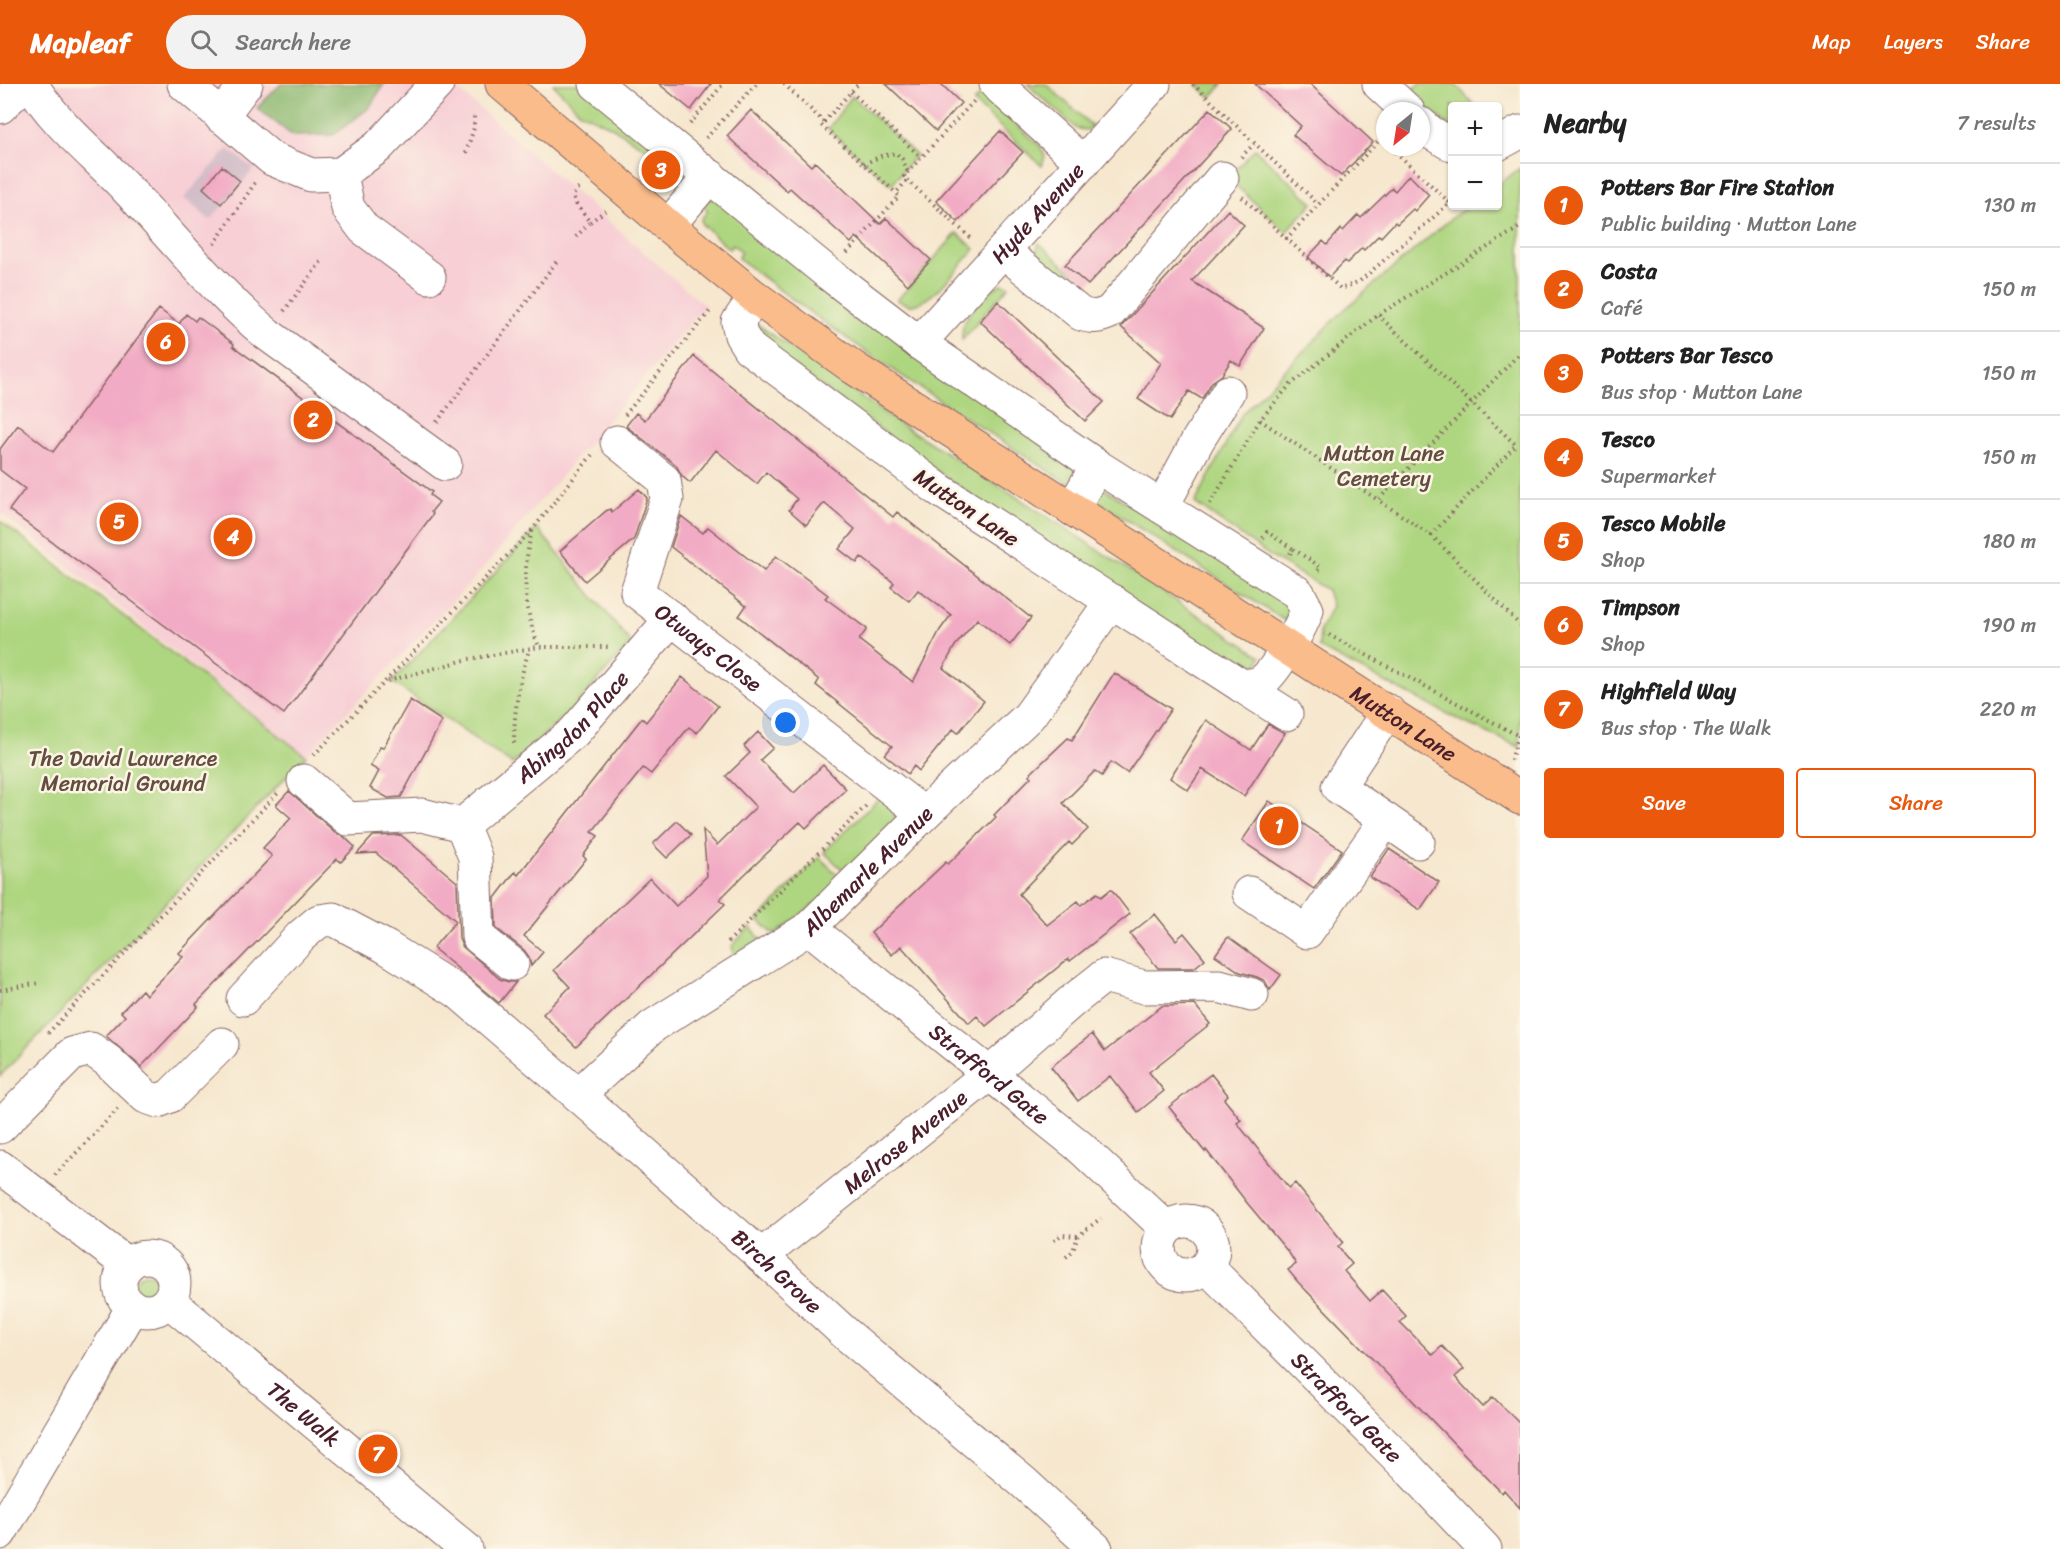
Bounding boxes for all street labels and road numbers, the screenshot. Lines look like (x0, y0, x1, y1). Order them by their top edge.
street label: Hyde Avenue (981, 153, 1095, 273)
street label: Mutton Lane (906, 457, 1028, 557)
street label: Otways Close (646, 593, 771, 703)
street label: Abingdon Place (506, 661, 639, 794)
street label: Mutton Lane (1342, 674, 1465, 773)
street label: Albemarle Avenue (791, 795, 943, 946)
street label: Strafford Gate (920, 1013, 1058, 1135)
street label: Melrose Avenue (834, 1079, 977, 1204)
street label: Birch Grove (722, 1219, 832, 1324)
street label: Strafford Gate (1281, 1342, 1412, 1473)
street label: The Walk (258, 1371, 350, 1457)

